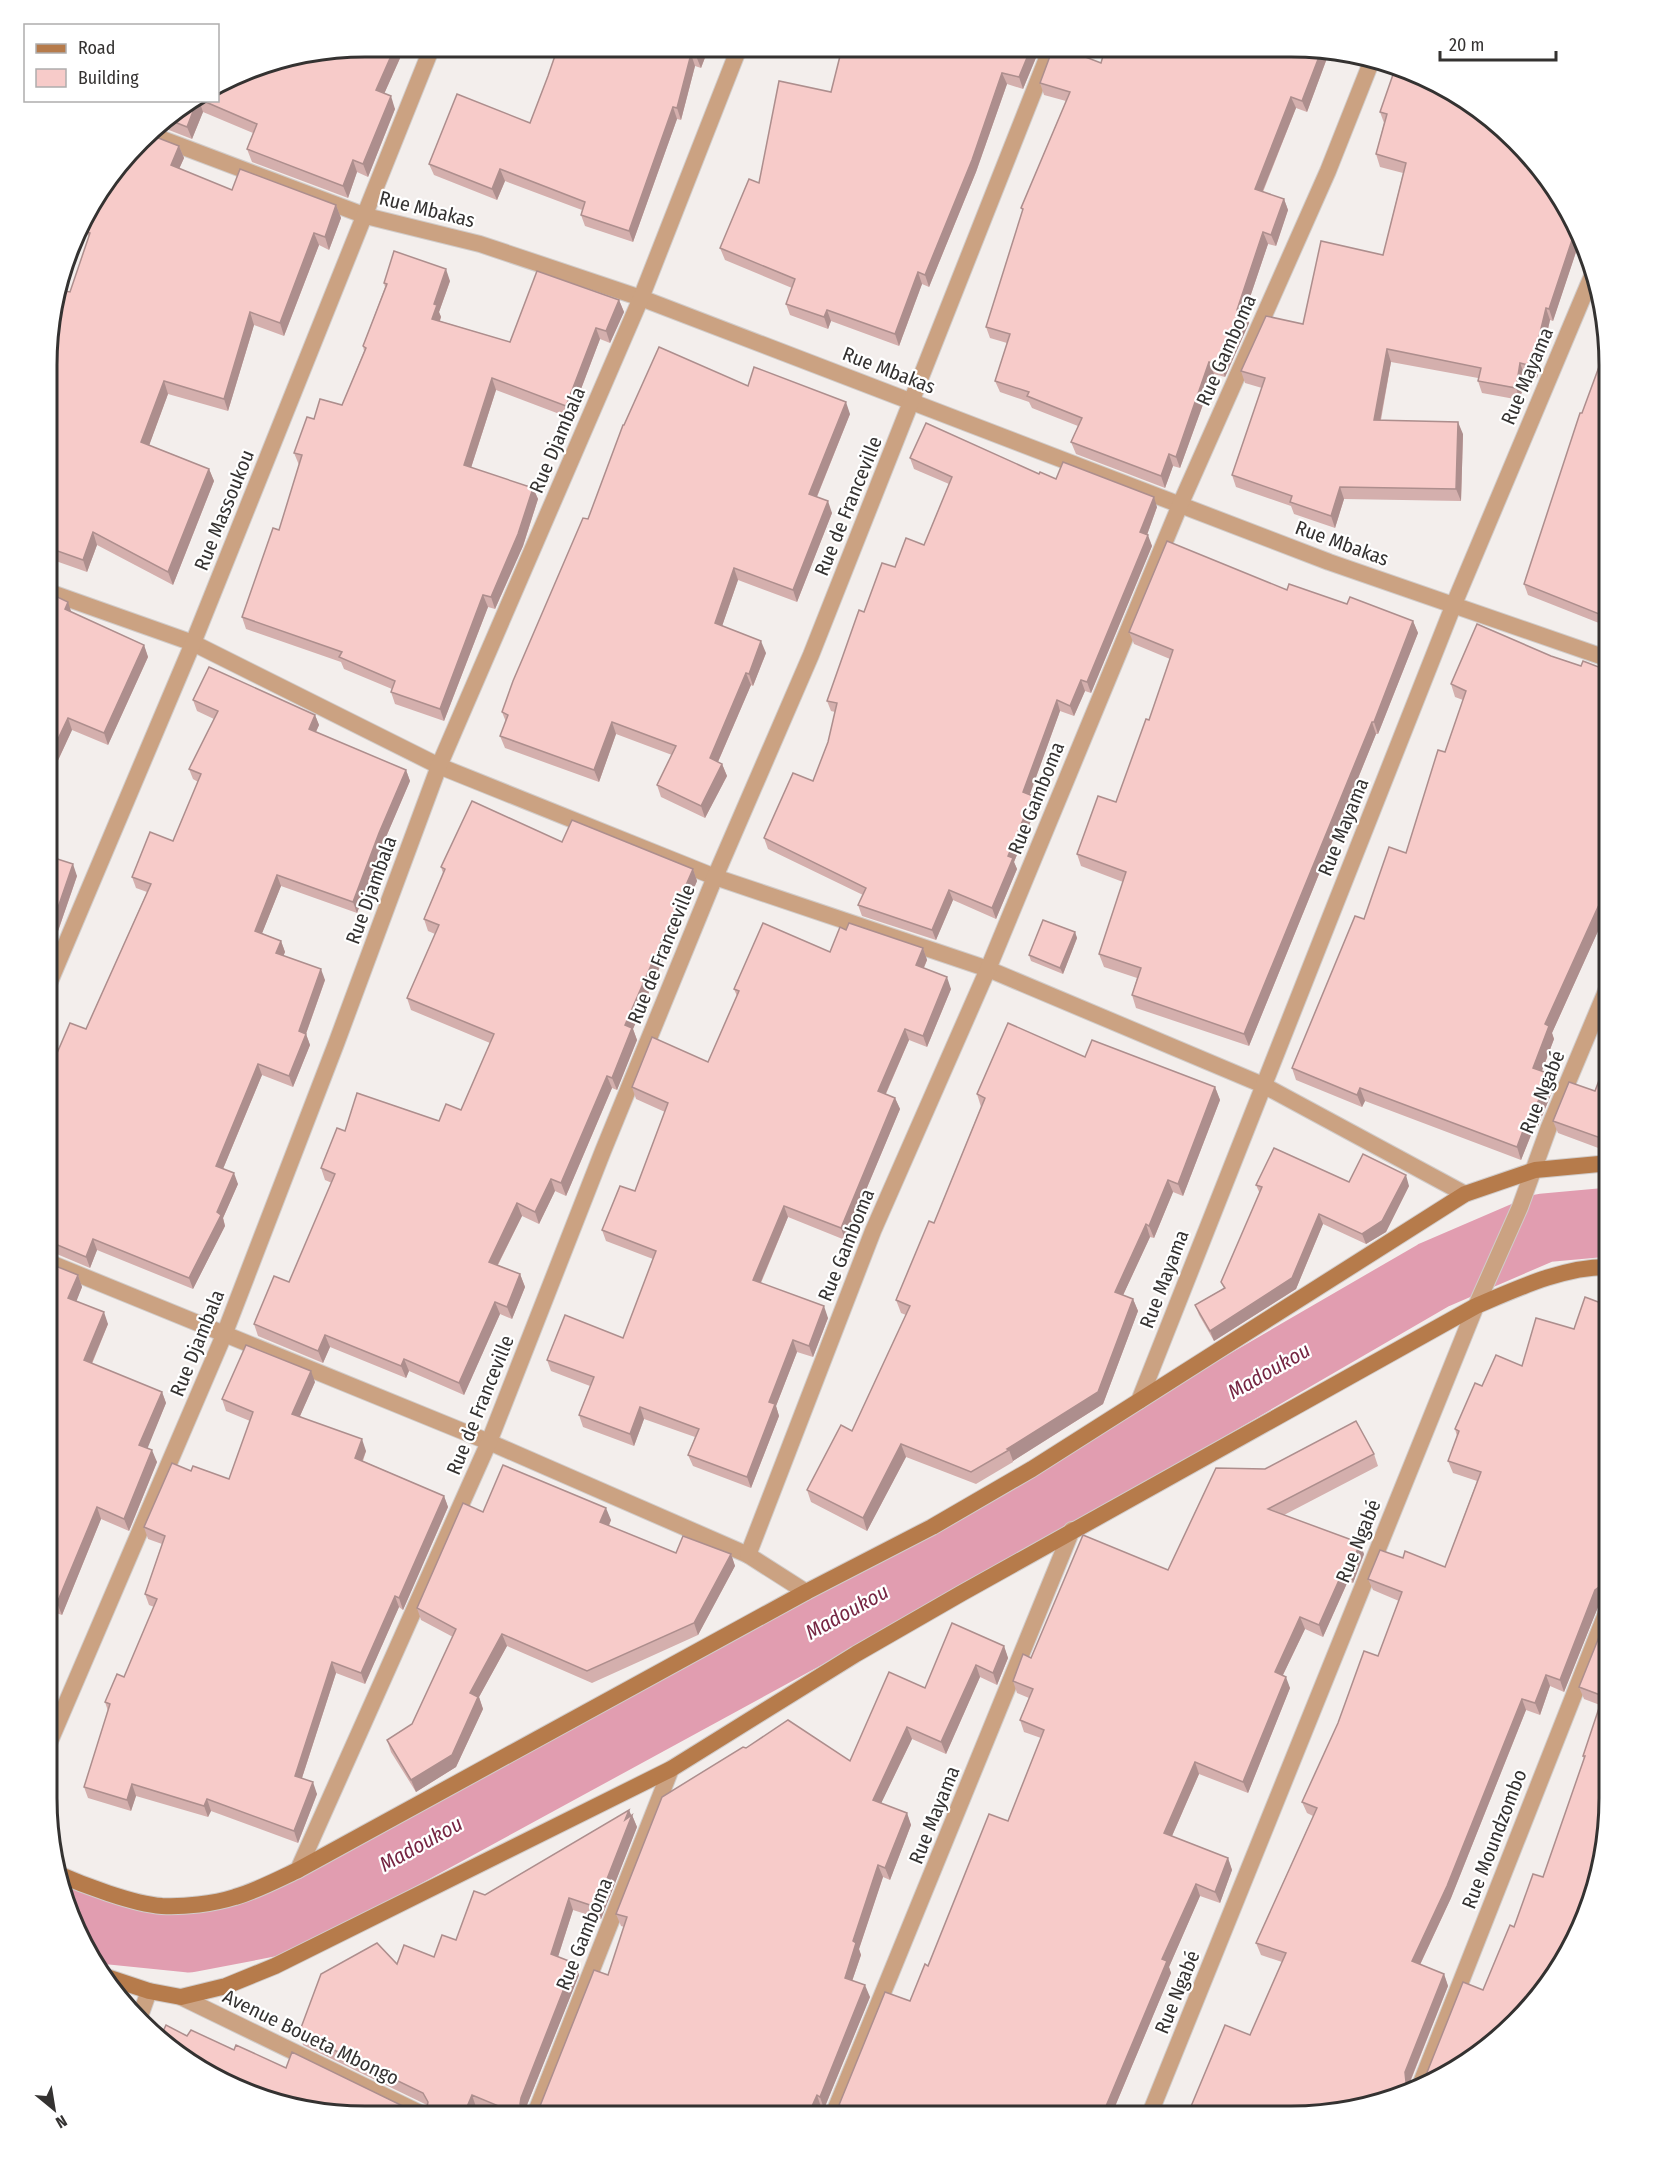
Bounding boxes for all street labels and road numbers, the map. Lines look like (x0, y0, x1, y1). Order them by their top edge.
street label: Rue Mbakas (377, 186, 477, 232)
street label: Rue Gamboma (1191, 291, 1261, 409)
street label: Rue Mayama (1496, 324, 1558, 428)
street label: Rue Mbakas (839, 341, 939, 399)
street label: Rue Djambala (524, 383, 590, 497)
street label: Rue de Franceville (809, 433, 887, 579)
street label: Rue Massoukou (189, 446, 259, 574)
street label: Rue Mbakas (1292, 515, 1392, 571)
street label: Rue Gamboma (1003, 738, 1069, 858)
street label: Rue Mayama (1313, 775, 1373, 879)
street label: Rue Djambala (340, 833, 402, 947)
street label: Rue de Franceville (622, 881, 700, 1027)
street label: Rue Ngabé (1514, 1047, 1570, 1137)
street label: Rue Gamboma (813, 1185, 879, 1305)
street label: Rue Mayama (1134, 1226, 1194, 1332)
street label: Rue Djambala (165, 1286, 229, 1400)
street label: Rue de Franceville (441, 1332, 519, 1478)
street label: Rue Ngabé (1330, 1496, 1386, 1586)
street label: Rue Mayama (904, 1763, 964, 1867)
street label: Rue Moundzombo (1456, 1766, 1532, 1912)
street label: Rue Gamboma (551, 1874, 617, 1994)
street label: Rue Ngabé (1149, 1947, 1205, 2037)
street label: Avenue Boueta Mbongo (219, 1984, 403, 2090)

